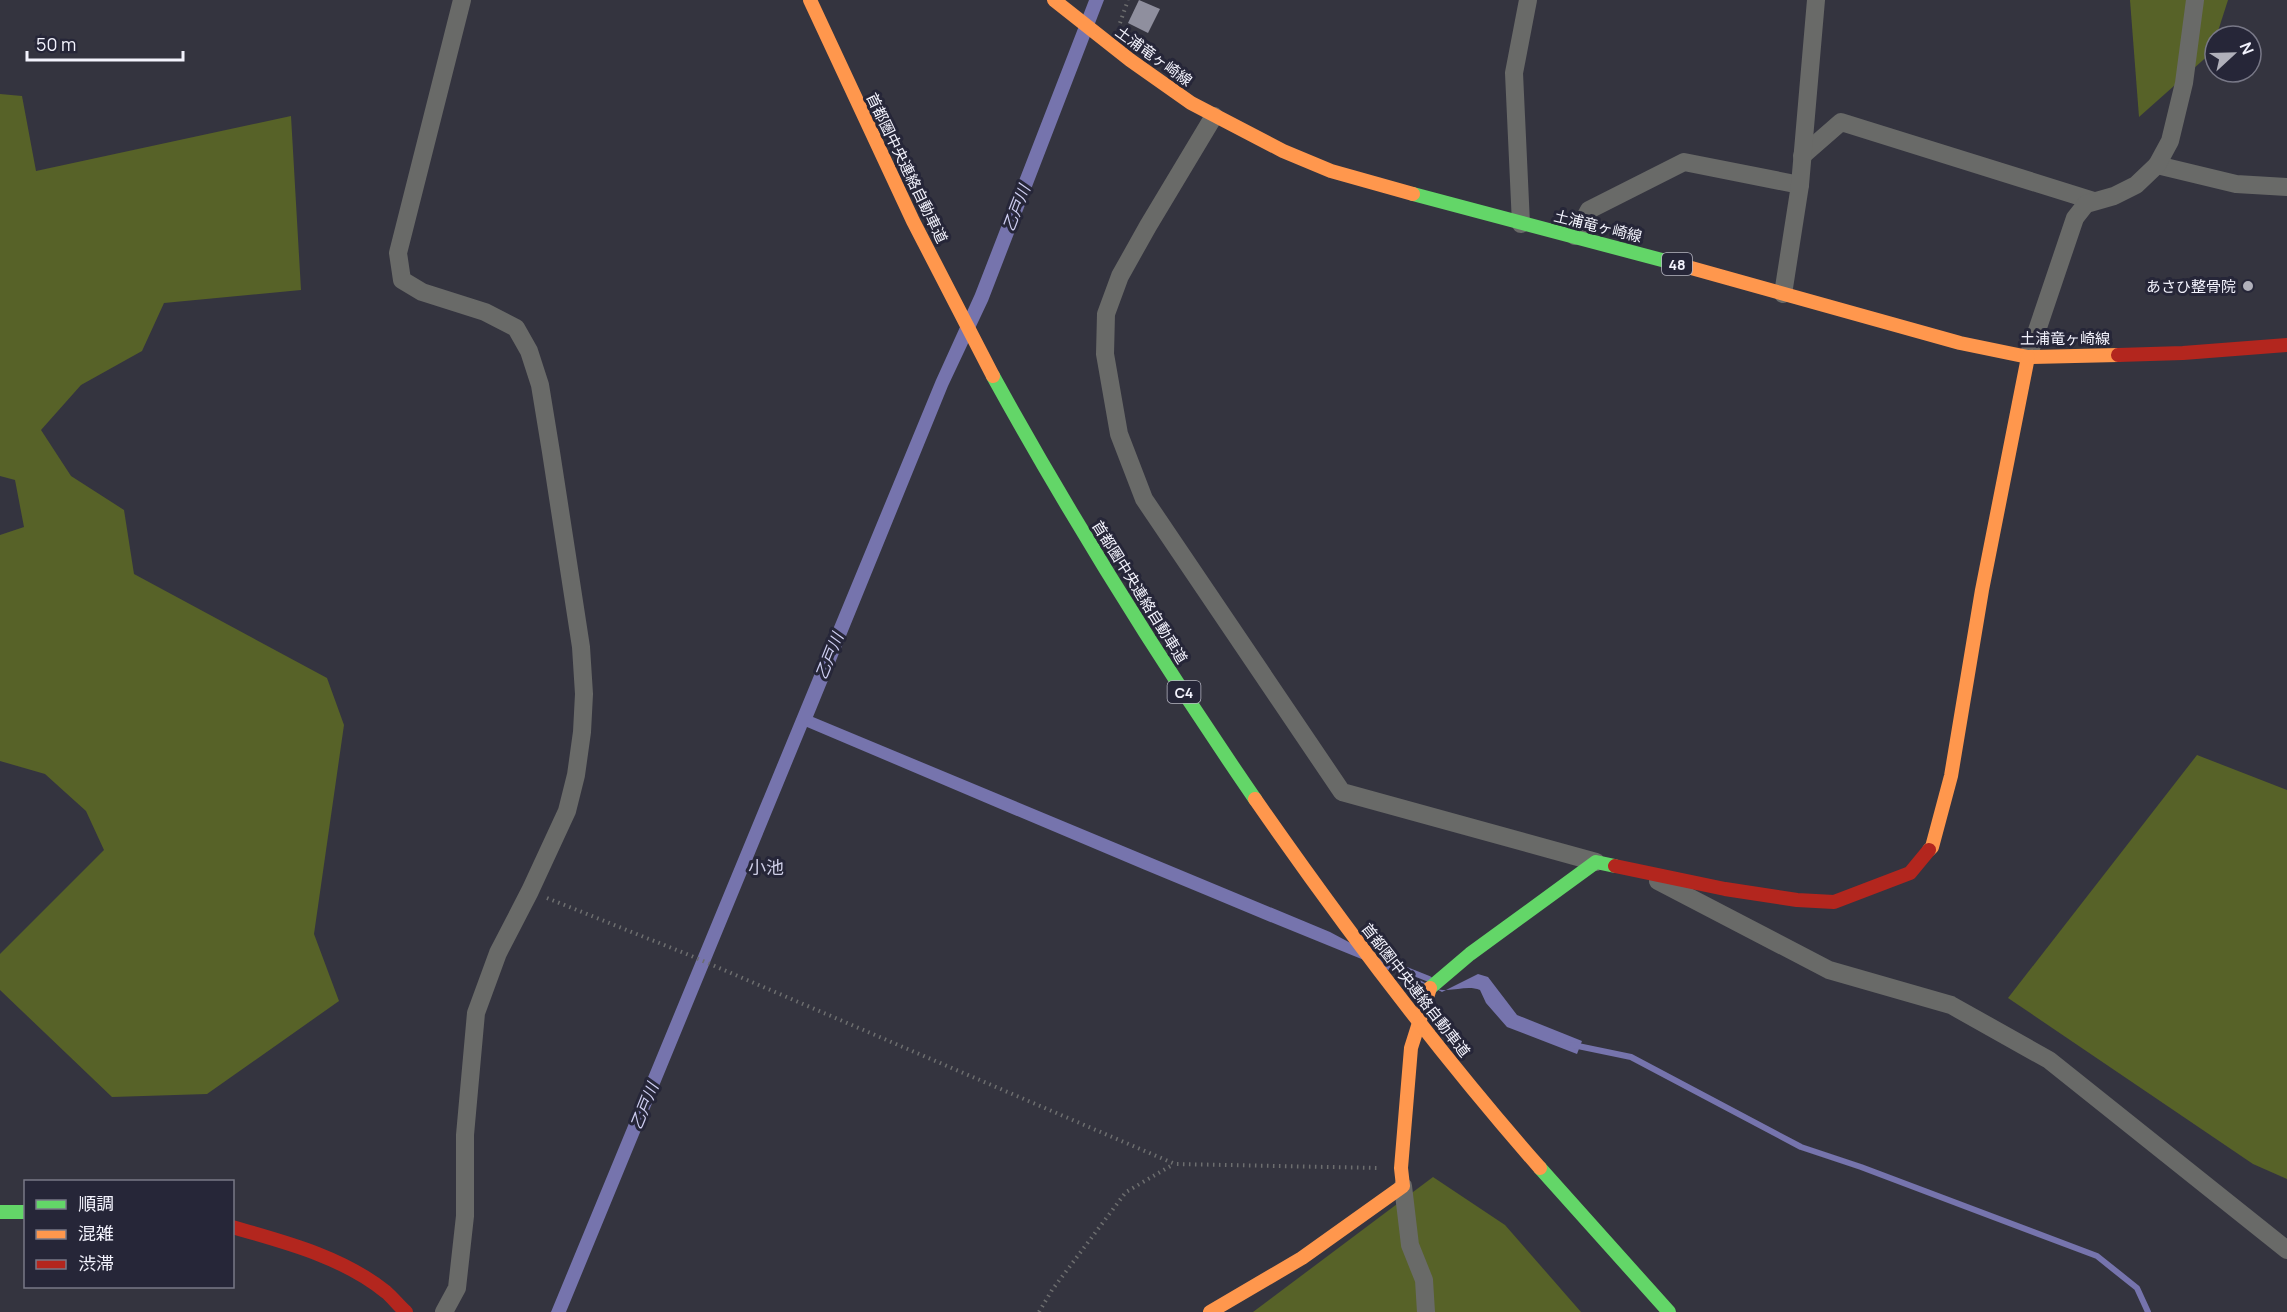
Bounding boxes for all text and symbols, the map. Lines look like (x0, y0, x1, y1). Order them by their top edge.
street label: 土浦竜ヶ崎線 (1111, 21, 1197, 91)
scale bar (27, 24, 183, 62)
north arrow (2203, 24, 2263, 84)
text: 50 m (36, 32, 76, 56)
text: N (2235, 39, 2259, 58)
street label: 首都圏中央連絡自動車道 (861, 89, 953, 247)
water label: 乙戸川 (997, 180, 1036, 234)
street label: 土浦竜ヶ崎線 (1552, 205, 1644, 247)
road number: 48 (1662, 253, 1692, 275)
place label: あさひ整骨院 (2146, 276, 2236, 297)
marker: あさひ整骨院 (2241, 279, 2255, 293)
street label: 土浦竜ヶ崎線 (2020, 328, 2110, 349)
street label: 首都圏中央連絡自動車道 (1087, 516, 1193, 668)
water label: 乙戸川 (810, 628, 849, 682)
road number: C4 (1168, 681, 1200, 703)
district label: 小池 (748, 855, 784, 879)
street label: 首都圏中央連絡自動車道 (1357, 919, 1475, 1061)
water label: 乙戸川 (625, 1078, 664, 1132)
legend (24, 1180, 234, 1288)
text: 順調 (78, 1191, 114, 1215)
text: 混雑 (78, 1221, 114, 1245)
text: 渋滞 (78, 1251, 114, 1275)

